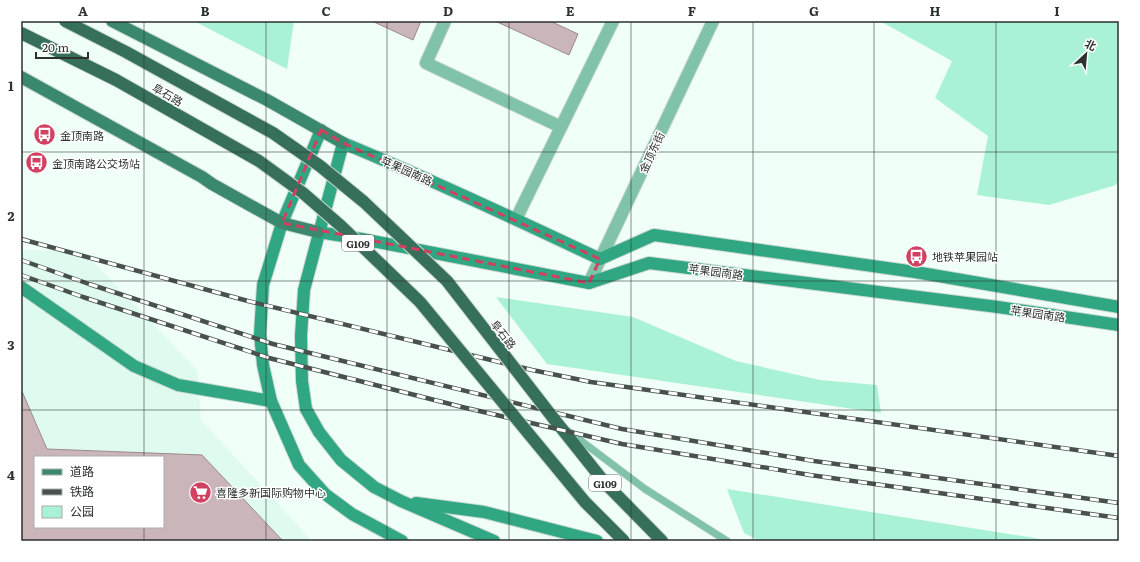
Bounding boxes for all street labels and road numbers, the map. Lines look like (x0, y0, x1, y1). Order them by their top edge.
street label: 阜石路 (150, 79, 186, 109)
street label: 金顶东街 (634, 129, 668, 175)
street label: 苹果园南路 (379, 152, 435, 188)
road number: G109 (342, 235, 374, 251)
street label: 苹果园南路 (688, 260, 744, 282)
street label: 苹果园南路 (1010, 301, 1066, 325)
street label: 阜石路 (488, 316, 520, 352)
road number: G109 (589, 475, 621, 491)

